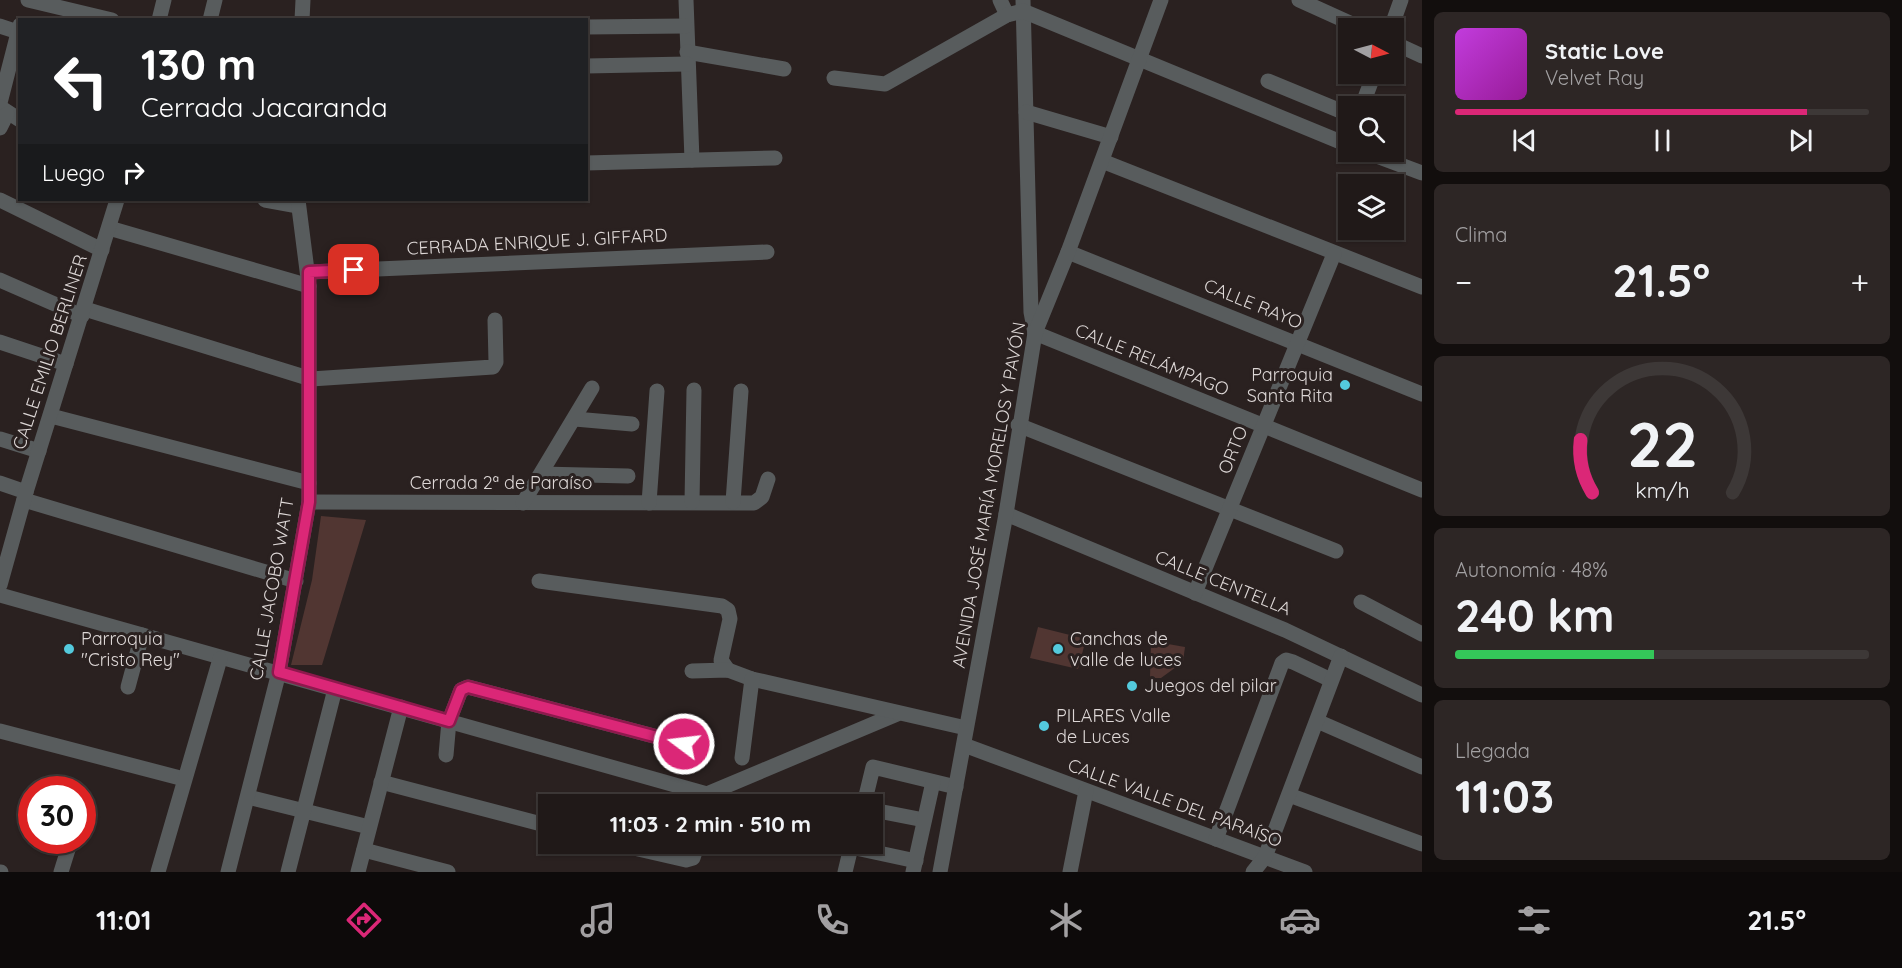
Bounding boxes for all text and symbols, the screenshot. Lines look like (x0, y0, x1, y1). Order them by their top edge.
north arrow (1338, 18, 1404, 84)
map controls (1338, 18, 1404, 240)
text: Static Love (1545, 37, 1664, 65)
text: 130 m (141, 38, 256, 91)
icon: left (42, 42, 120, 120)
text: Velvet Ray (1545, 65, 1644, 90)
text: Cerrada Jacaranda (141, 90, 388, 124)
button: search (1338, 96, 1404, 162)
icon: previous (1508, 124, 1541, 157)
icon: pause (1646, 124, 1679, 157)
icon: next (1784, 124, 1817, 157)
icon: right (117, 156, 150, 189)
text: Luego (42, 159, 105, 187)
button: layers (1338, 174, 1404, 240)
text: Clima (1455, 222, 1507, 247)
street label: CERRADA ENRIQUE J. GIFFARD (406, 223, 668, 260)
pin (328, 244, 379, 295)
street label: CALLE EMILIO BERLINER (7, 251, 92, 452)
text: 21.5° (1612, 252, 1710, 308)
icon: arrive (337, 253, 370, 286)
text: − (1455, 261, 1472, 302)
text: + (1850, 261, 1869, 302)
street label: CALLE RAYO (1201, 273, 1306, 334)
street label: CALLE RELÁMPAGO (1072, 318, 1233, 401)
street label: AVENIDA JOSÉ MARÍA MORELOS Y PAVÓN (947, 320, 1030, 670)
place label: Parroquia Santa Rita (1247, 363, 1333, 407)
marker: Parroquia Santa Rita (1338, 378, 1352, 392)
text: 22 (1626, 405, 1698, 483)
street label: ORTO (1213, 422, 1253, 477)
street label: Cerrada 2ª de Paraíso (410, 471, 592, 494)
text: km/h (1635, 477, 1689, 503)
street label: CALLE JACOBO WATT (244, 496, 299, 682)
street label: CALLE CENTELLA (1152, 545, 1295, 620)
text: Autonomía · 48% (1455, 557, 1608, 582)
text: 240 km (1455, 587, 1614, 643)
place label: Parroquia "Cristo Rey" (81, 627, 180, 671)
place label: Canchas de valle de luces (1070, 627, 1182, 671)
marker: Parroquia "Cristo Rey" (62, 642, 76, 656)
marker: Canchas de valle de luces (1051, 642, 1065, 656)
place label: Juegos del pilar (1144, 674, 1277, 697)
marker: Juegos del pilar (1125, 679, 1139, 693)
place label: PILARES Valle de Luces (1056, 704, 1171, 748)
position arrow (652, 712, 716, 776)
marker: PILARES Valle de Luces (1037, 719, 1051, 733)
text: Llegada (1455, 738, 1530, 763)
street label: CALLE VALLE DEL PARAÍSO (1065, 753, 1285, 852)
text: 11:03 (1455, 768, 1554, 824)
speed limit sign: 30 (18, 776, 96, 854)
text: 11:03 · 2 min · 510 m (610, 810, 811, 838)
icon: directions (343, 899, 385, 941)
icon: music (577, 899, 619, 941)
icon: phone (811, 899, 853, 941)
icon: climate (1045, 899, 1087, 941)
icon: car (1279, 899, 1321, 941)
icon: filters (1513, 899, 1555, 941)
text: 11:01 (96, 903, 151, 937)
text: 21.5° (1747, 903, 1806, 937)

